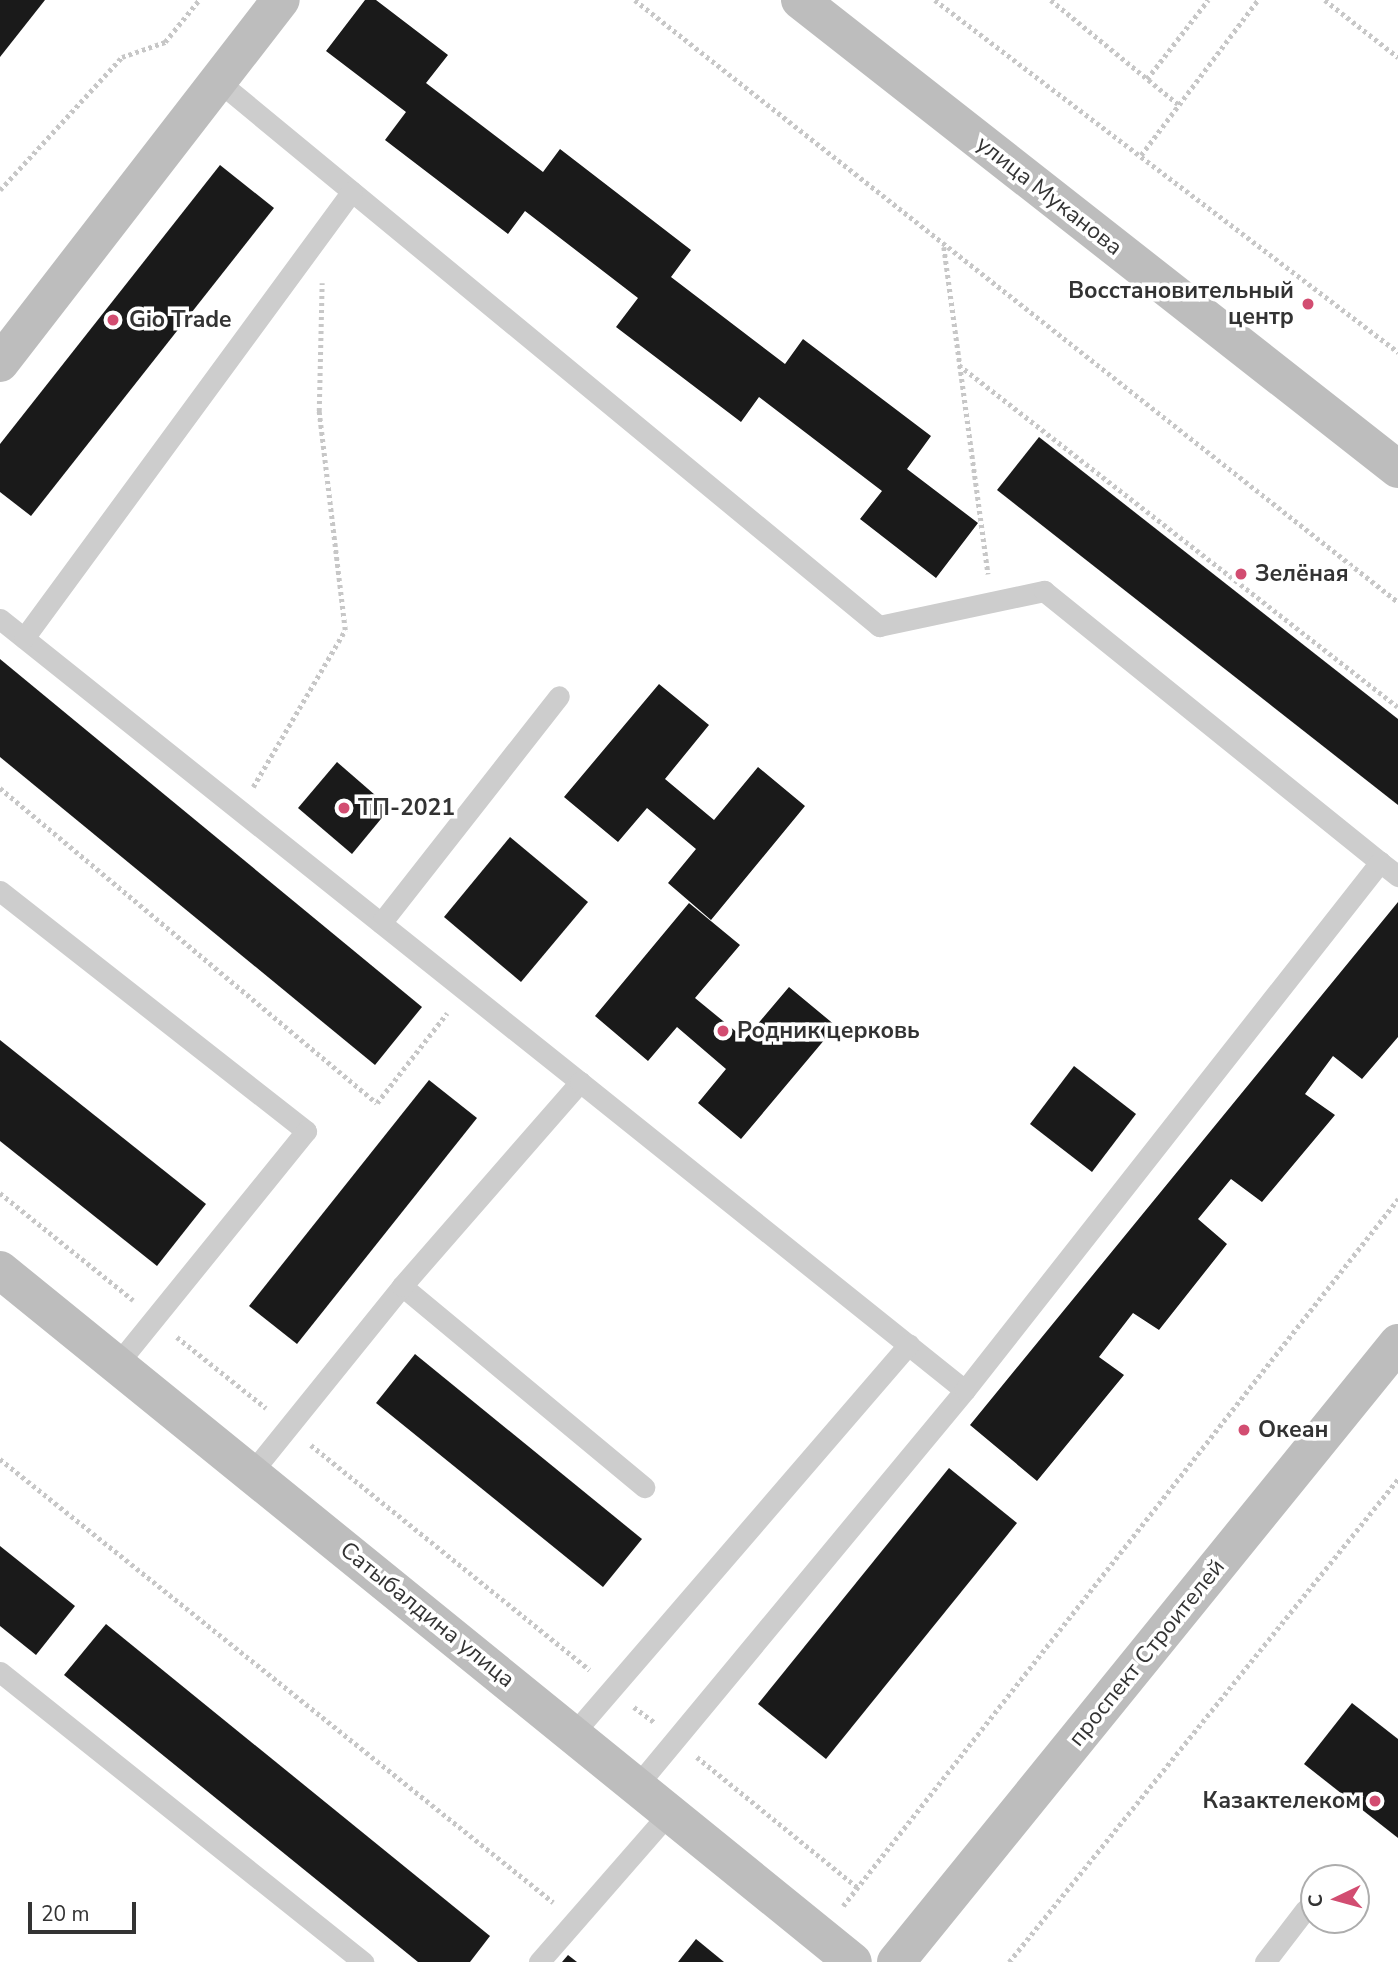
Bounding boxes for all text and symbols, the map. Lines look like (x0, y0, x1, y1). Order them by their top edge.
street label: улица Муканова (970, 130, 1128, 262)
place label: Восстановительный центр (1068, 277, 1294, 331)
marker: Восстановительный центр (1300, 296, 1316, 312)
place label: Gio Trade (129, 306, 231, 334)
marker: Gio Trade (103, 310, 123, 330)
place label: Зелёная (1255, 560, 1349, 588)
marker: Зелёная (1233, 566, 1249, 582)
place label: ТП-2021 (358, 794, 455, 822)
marker: ТП-2021 (336, 800, 352, 816)
place label: Родник церковь (737, 1017, 920, 1045)
marker: Родник церковь (715, 1023, 731, 1039)
place label: Океан (1258, 1416, 1329, 1444)
marker: Океан (1236, 1422, 1252, 1438)
street label: Сатыбалдина улица (334, 1536, 520, 1694)
street label: проспект Строителей (1063, 1554, 1231, 1752)
place label: Казактелеком (1203, 1787, 1361, 1815)
marker: Казактелеком (1367, 1793, 1383, 1809)
north arrow (1300, 1864, 1370, 1934)
scale bar (32, 1888, 140, 1932)
text: С (1303, 1893, 1330, 1908)
text: 20 m (41, 1900, 90, 1928)

